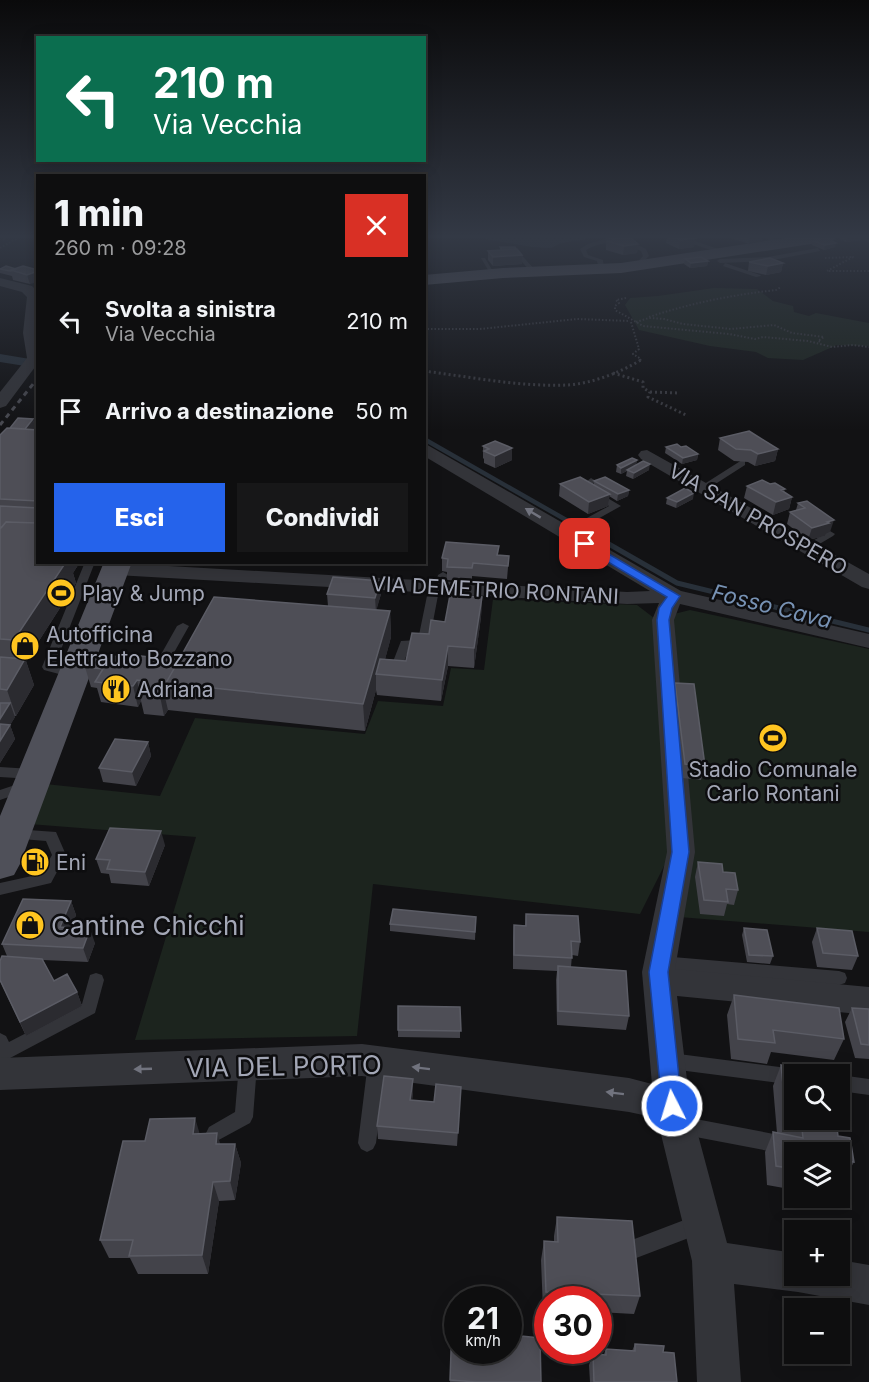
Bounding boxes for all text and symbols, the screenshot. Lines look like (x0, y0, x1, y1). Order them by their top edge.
text: 210 m (153, 57, 274, 108)
icon: left (54, 60, 132, 138)
text: Via Vecchia (153, 108, 302, 141)
text: 1 min (54, 191, 144, 235)
button: close (345, 194, 408, 257)
text: 260 m · 09:28 (54, 236, 187, 260)
text: Svolta a sinistra (105, 296, 276, 322)
icon: left (54, 305, 87, 338)
text: 210 m (346, 308, 408, 334)
text: Via Vecchia (105, 322, 216, 346)
icon: arrive (54, 395, 87, 428)
text: Arrivo a destinazione (105, 398, 334, 424)
text: 50 m (355, 398, 408, 424)
street label: VIA SAN PROSPERO (664, 458, 852, 580)
button: Esci (54, 483, 225, 552)
button: Condividi (237, 483, 408, 552)
one-way arrow (525, 508, 541, 519)
pin (559, 518, 610, 569)
icon: arrive (568, 527, 601, 560)
street label: VIA DEMETRIO RONTANI (371, 571, 619, 609)
sports icon: Play & Jump (45, 577, 77, 609)
water label: Fosso Cava (709, 579, 835, 633)
place label: Play & Jump (82, 581, 205, 606)
place label: Autofficina Elettrauto Bozzano (46, 622, 232, 671)
shop icon: Autofficina Elettrauto Bozzano (9, 630, 41, 662)
restaurant icon: Adriana (100, 673, 132, 705)
place label: Adriana (137, 677, 214, 702)
sports icon: Stadio Comunale Carlo Rontani (757, 722, 789, 754)
place label: Stadio Comunale Carlo Rontani (689, 757, 857, 806)
fuel station icon: Eni (19, 846, 51, 878)
place label: Eni (56, 850, 86, 875)
shop icon: Cantine Chicchi (14, 909, 46, 941)
place label: Cantine Chicchi (51, 910, 245, 941)
street label: VIA DEL PORTO (186, 1049, 382, 1083)
one-way arrow (412, 1063, 431, 1073)
one-way arrow (134, 1064, 153, 1073)
map controls (784, 1064, 850, 1364)
button: search (784, 1064, 850, 1130)
position arrow (640, 1074, 704, 1138)
one-way arrow (605, 1089, 624, 1098)
button: layers (784, 1142, 850, 1208)
button: + (784, 1220, 850, 1286)
speed limit sign: 30 (534, 1286, 612, 1364)
button: − (784, 1298, 850, 1364)
text: 21 (467, 1300, 499, 1336)
text: km/h (465, 1331, 501, 1350)

